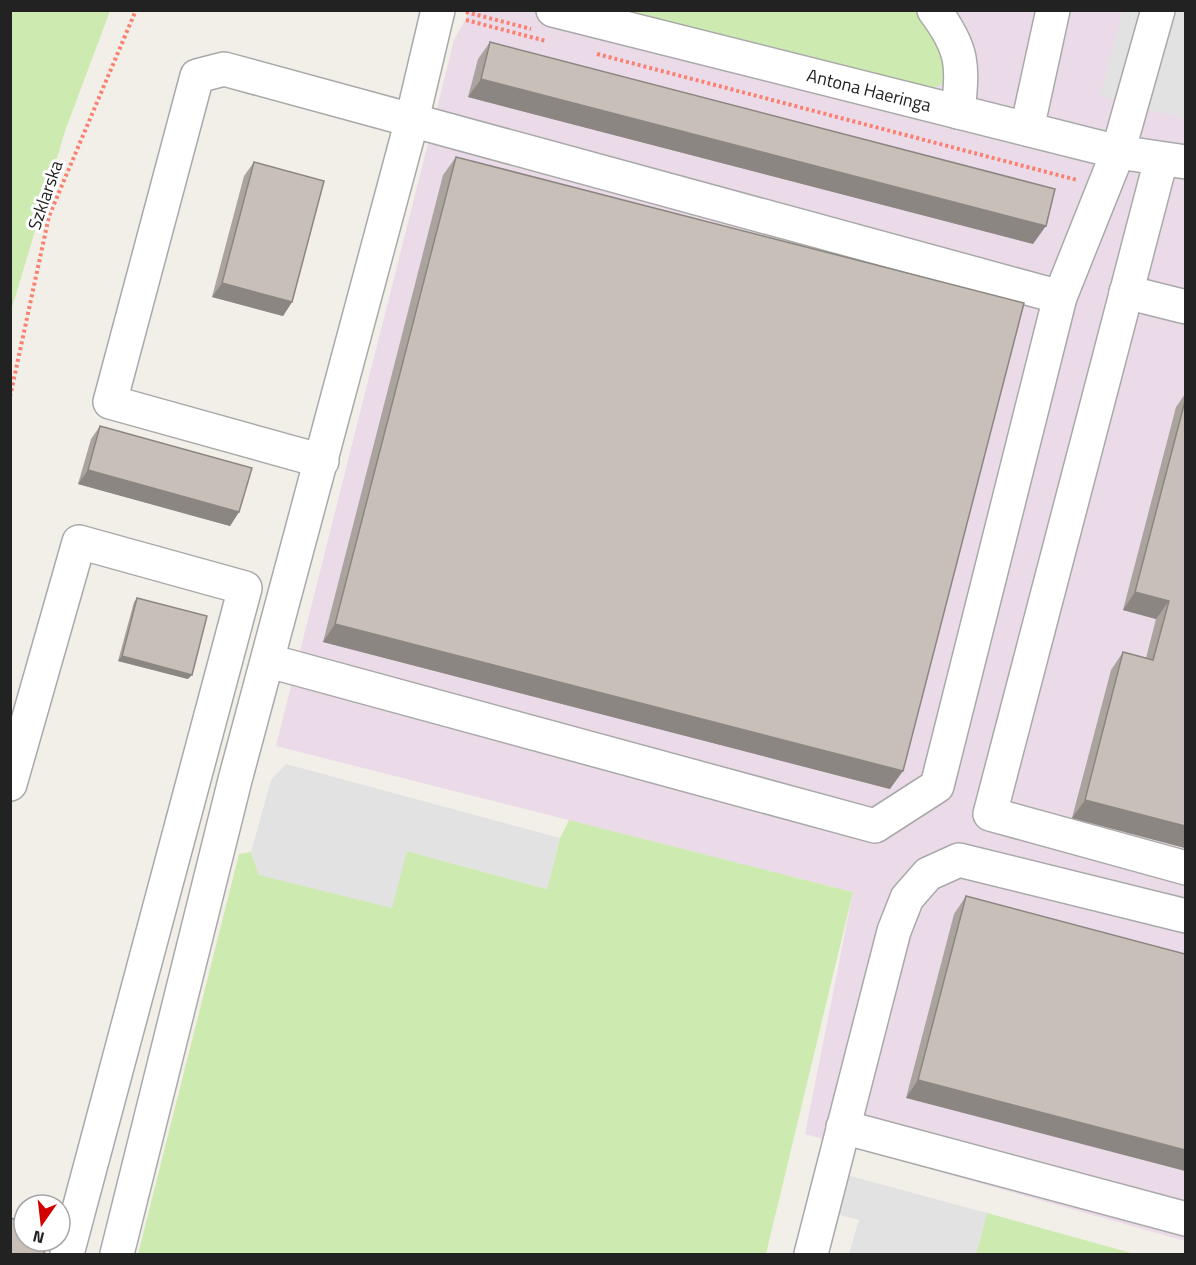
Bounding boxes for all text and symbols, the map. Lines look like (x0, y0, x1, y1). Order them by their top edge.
street label: Antona Haeringa (804, 61, 934, 118)
street label: Szklarska (21, 157, 69, 233)
north arrow (12, 1193, 72, 1253)
text: N (30, 1225, 47, 1251)

